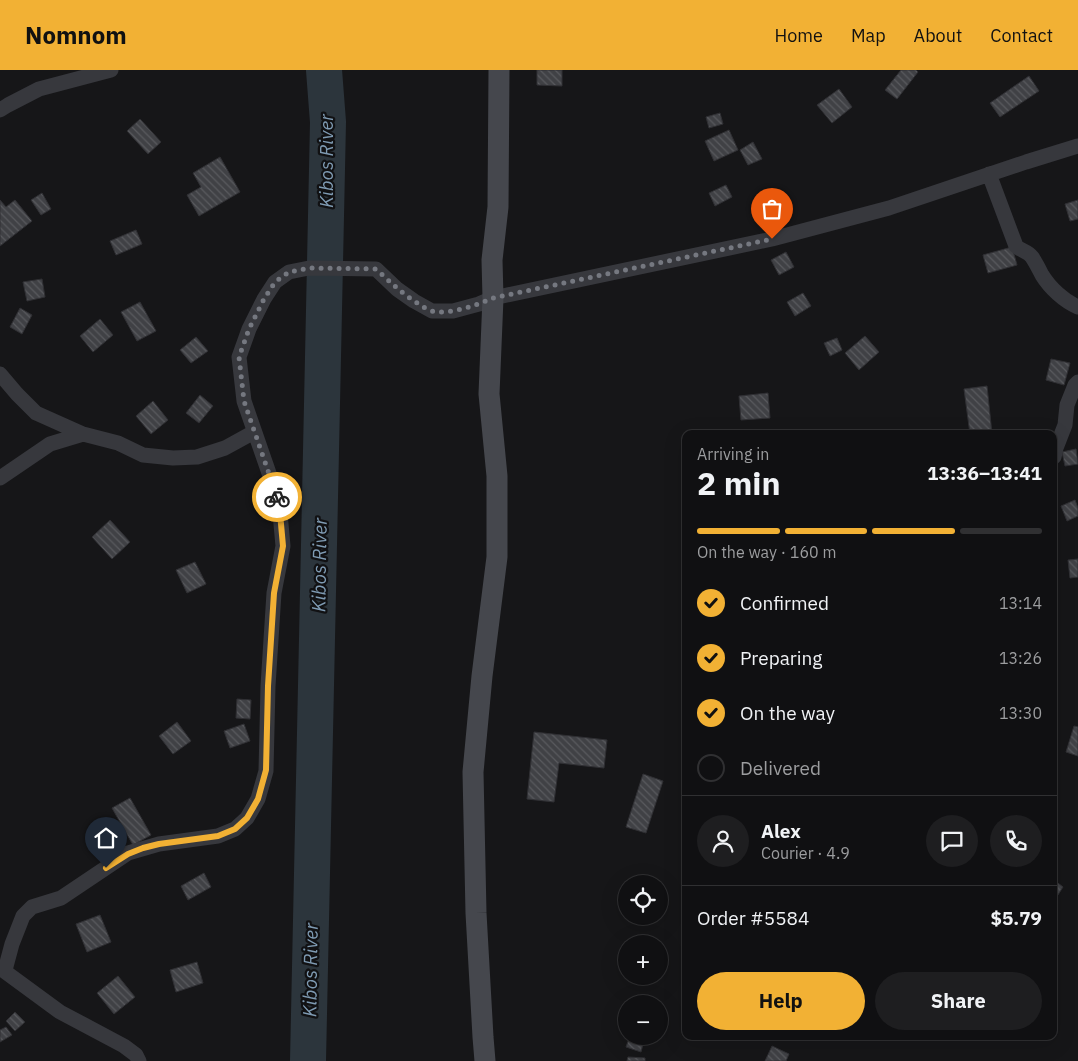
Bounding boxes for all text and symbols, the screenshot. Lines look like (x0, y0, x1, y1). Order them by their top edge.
text: Nomnom (25, 19, 127, 51)
text: Home (775, 24, 823, 47)
text: Map (851, 24, 886, 47)
text: About (914, 24, 962, 47)
text: Contact (990, 24, 1053, 47)
water label: Kibos River (314, 113, 338, 208)
pin (751, 188, 793, 239)
icon: bag (758, 195, 786, 223)
text: Arriving in (697, 444, 769, 464)
text: 13:36–13:41 (927, 461, 1042, 485)
text: 2 min (697, 462, 781, 504)
courier (252, 472, 302, 522)
icon: bike (263, 483, 291, 511)
water label: Kibos River (306, 517, 332, 612)
text: On the way · 160 m (697, 542, 836, 562)
icon: check (697, 589, 725, 617)
text: Confirmed (740, 591, 829, 615)
text: 13:14 (999, 593, 1042, 613)
icon: check (697, 644, 725, 672)
text: Preparing (740, 646, 822, 670)
text: 13:26 (999, 648, 1042, 668)
icon: check (697, 699, 725, 727)
text: On the way (740, 701, 835, 725)
text: 13:30 (999, 703, 1042, 723)
text: Delivered (740, 756, 821, 780)
button: person (697, 815, 749, 867)
button: chat (926, 815, 978, 867)
button: phone (990, 815, 1042, 867)
pin (85, 817, 127, 868)
text: Alex (761, 819, 801, 843)
icon: home (92, 824, 120, 852)
text: Courier · 4.9 (761, 843, 850, 863)
map controls (618, 875, 668, 1045)
button: locate (618, 875, 668, 925)
text: Order #5584 (697, 906, 809, 930)
text: $5.79 (990, 906, 1042, 930)
water label: Kibos River (297, 922, 323, 1017)
button: + (618, 935, 668, 985)
button: Help (697, 972, 865, 1030)
button: Share (875, 972, 1042, 1030)
button: − (618, 995, 668, 1045)

